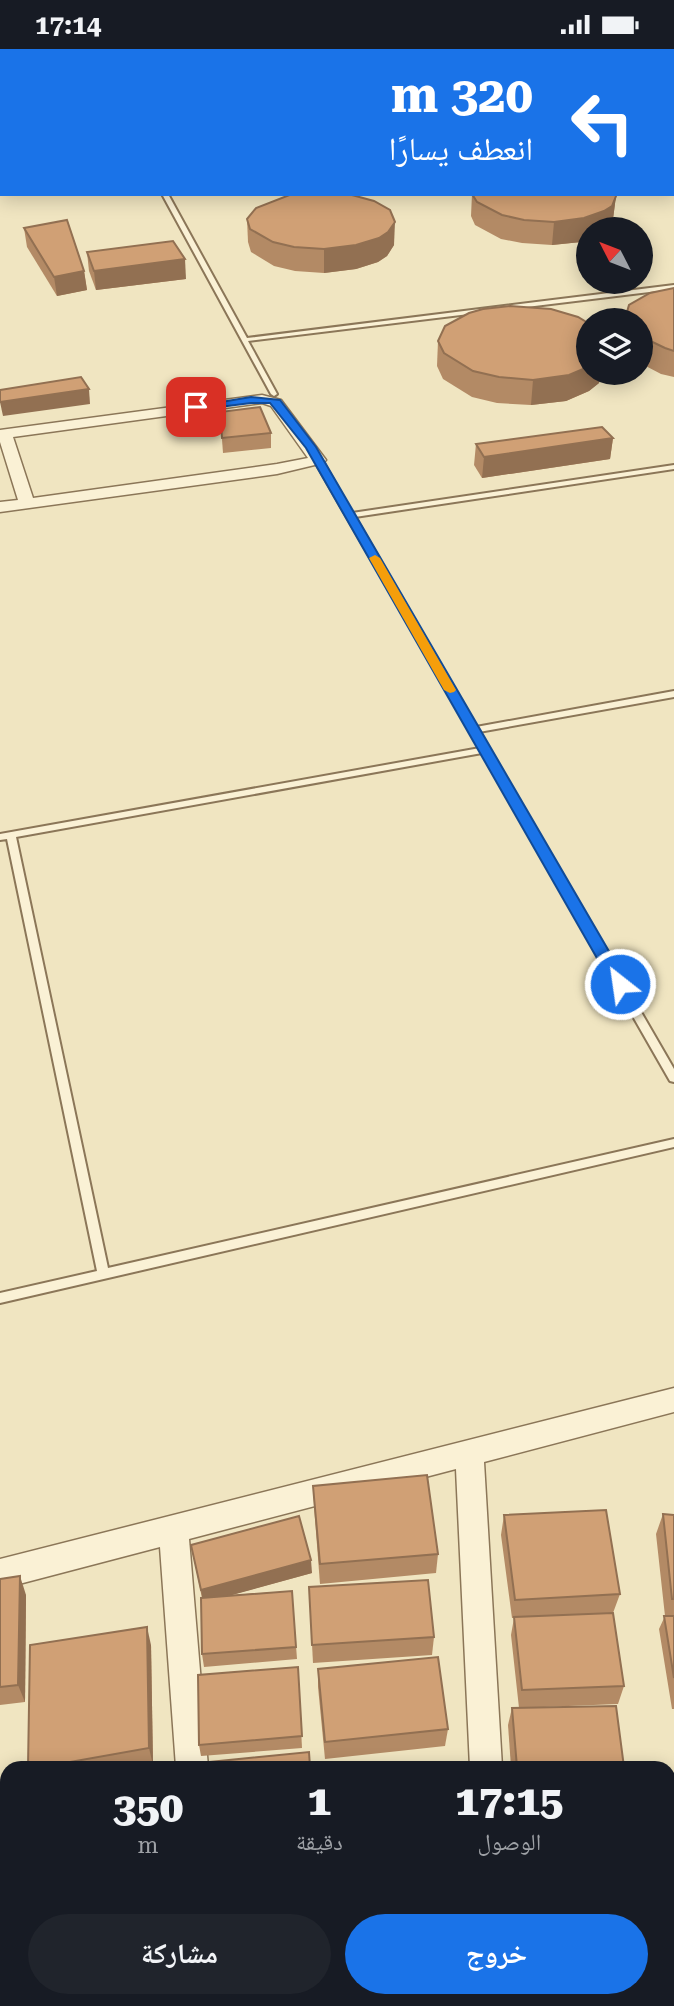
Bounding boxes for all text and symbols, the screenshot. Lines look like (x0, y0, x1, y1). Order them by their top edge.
text: 17:14 (35, 10, 101, 40)
text: 320 m (391, 67, 533, 124)
icon: left (557, 77, 648, 168)
text: انعطف يسارًا (389, 130, 533, 168)
north arrow (576, 217, 653, 294)
map controls (576, 217, 653, 385)
button: layers (576, 308, 653, 385)
pin (166, 377, 226, 437)
icon: arrive (177, 388, 215, 426)
position arrow (583, 947, 657, 1021)
text: 1 (308, 1776, 331, 1825)
text: 17:15 (455, 1776, 563, 1825)
text: 350 (113, 1783, 183, 1832)
text: دقيقة (296, 1829, 343, 1856)
text: الوصول (478, 1829, 541, 1856)
text: m (137, 1832, 158, 1859)
button: مشاركة (28, 1914, 331, 1994)
button: خروج (345, 1914, 648, 1994)

